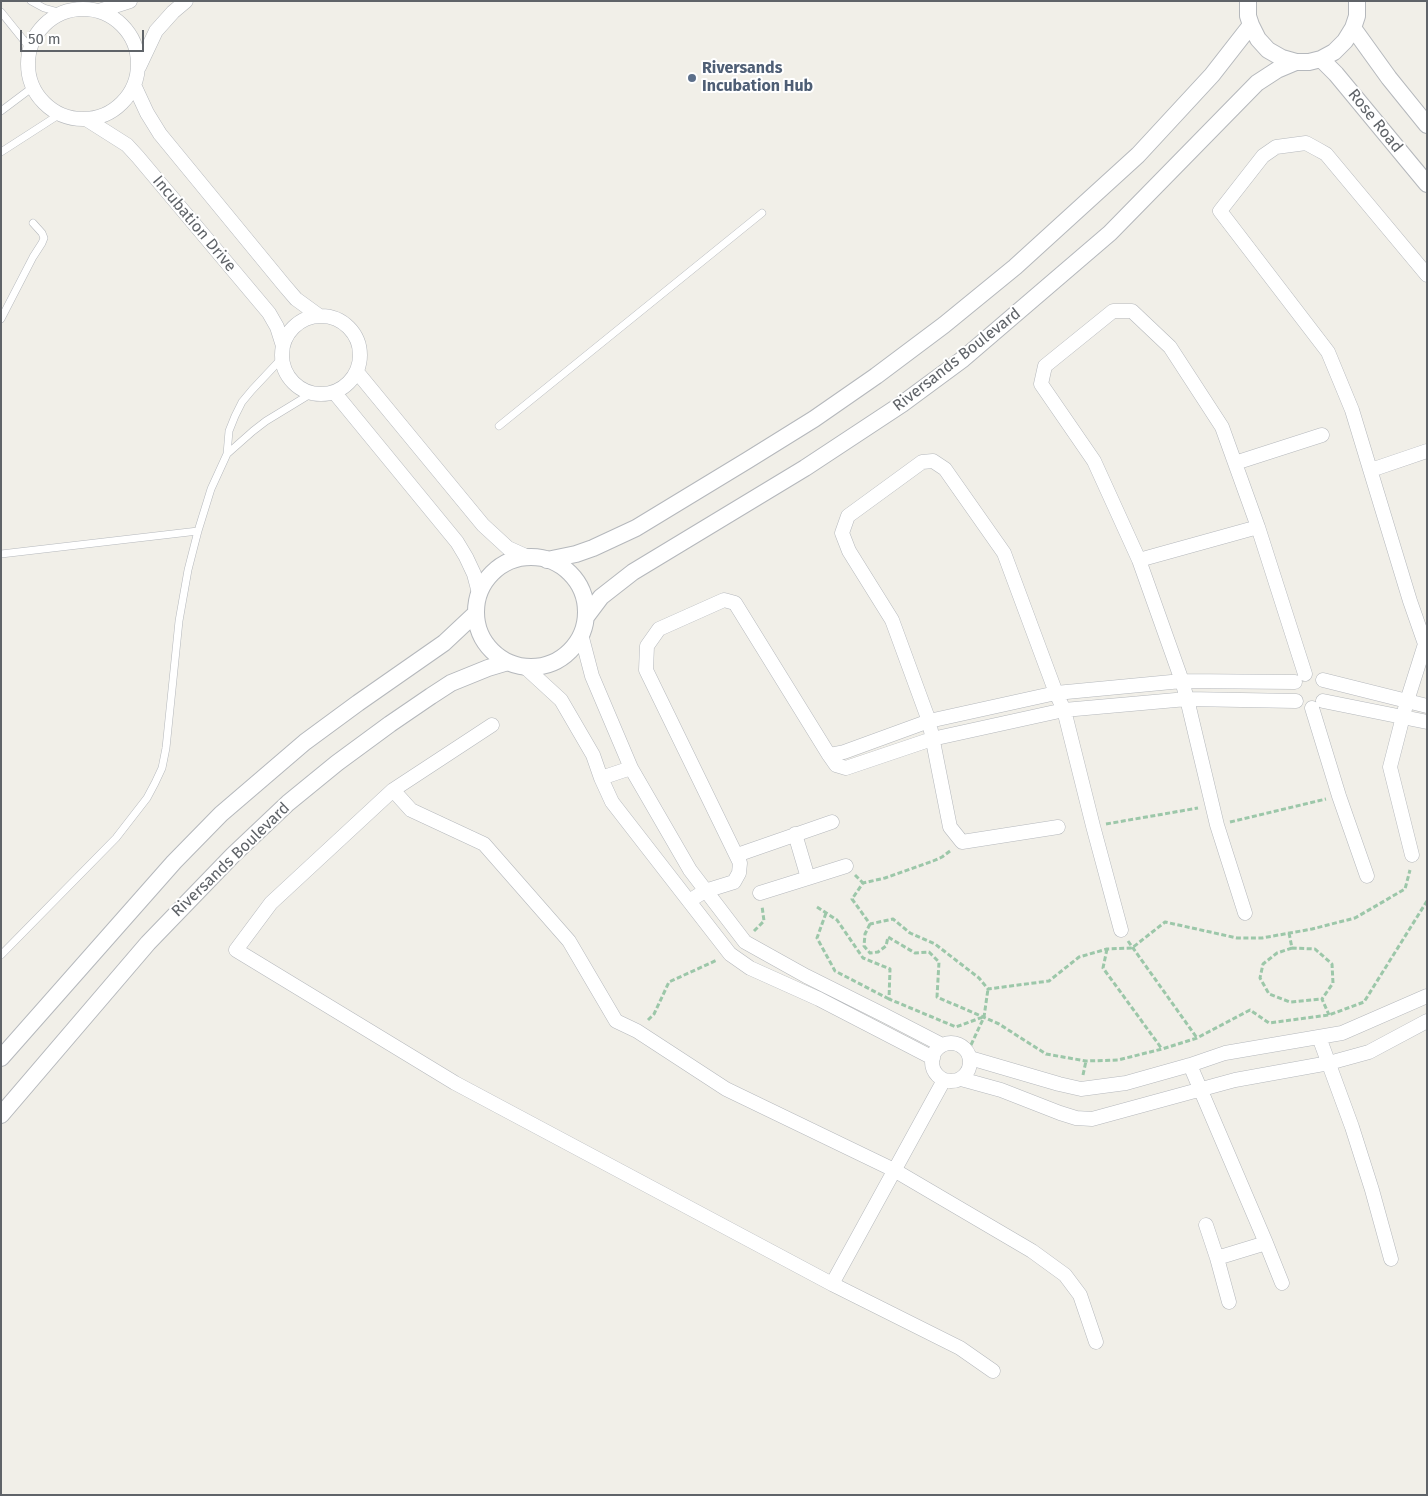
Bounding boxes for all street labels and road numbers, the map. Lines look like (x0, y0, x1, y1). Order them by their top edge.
street label: Rose Road (1344, 85, 1406, 157)
street label: Incubation Drive (148, 172, 240, 276)
street label: Riversands Boulevard (889, 304, 1025, 416)
street label: Riversands Boulevard (168, 799, 294, 921)

